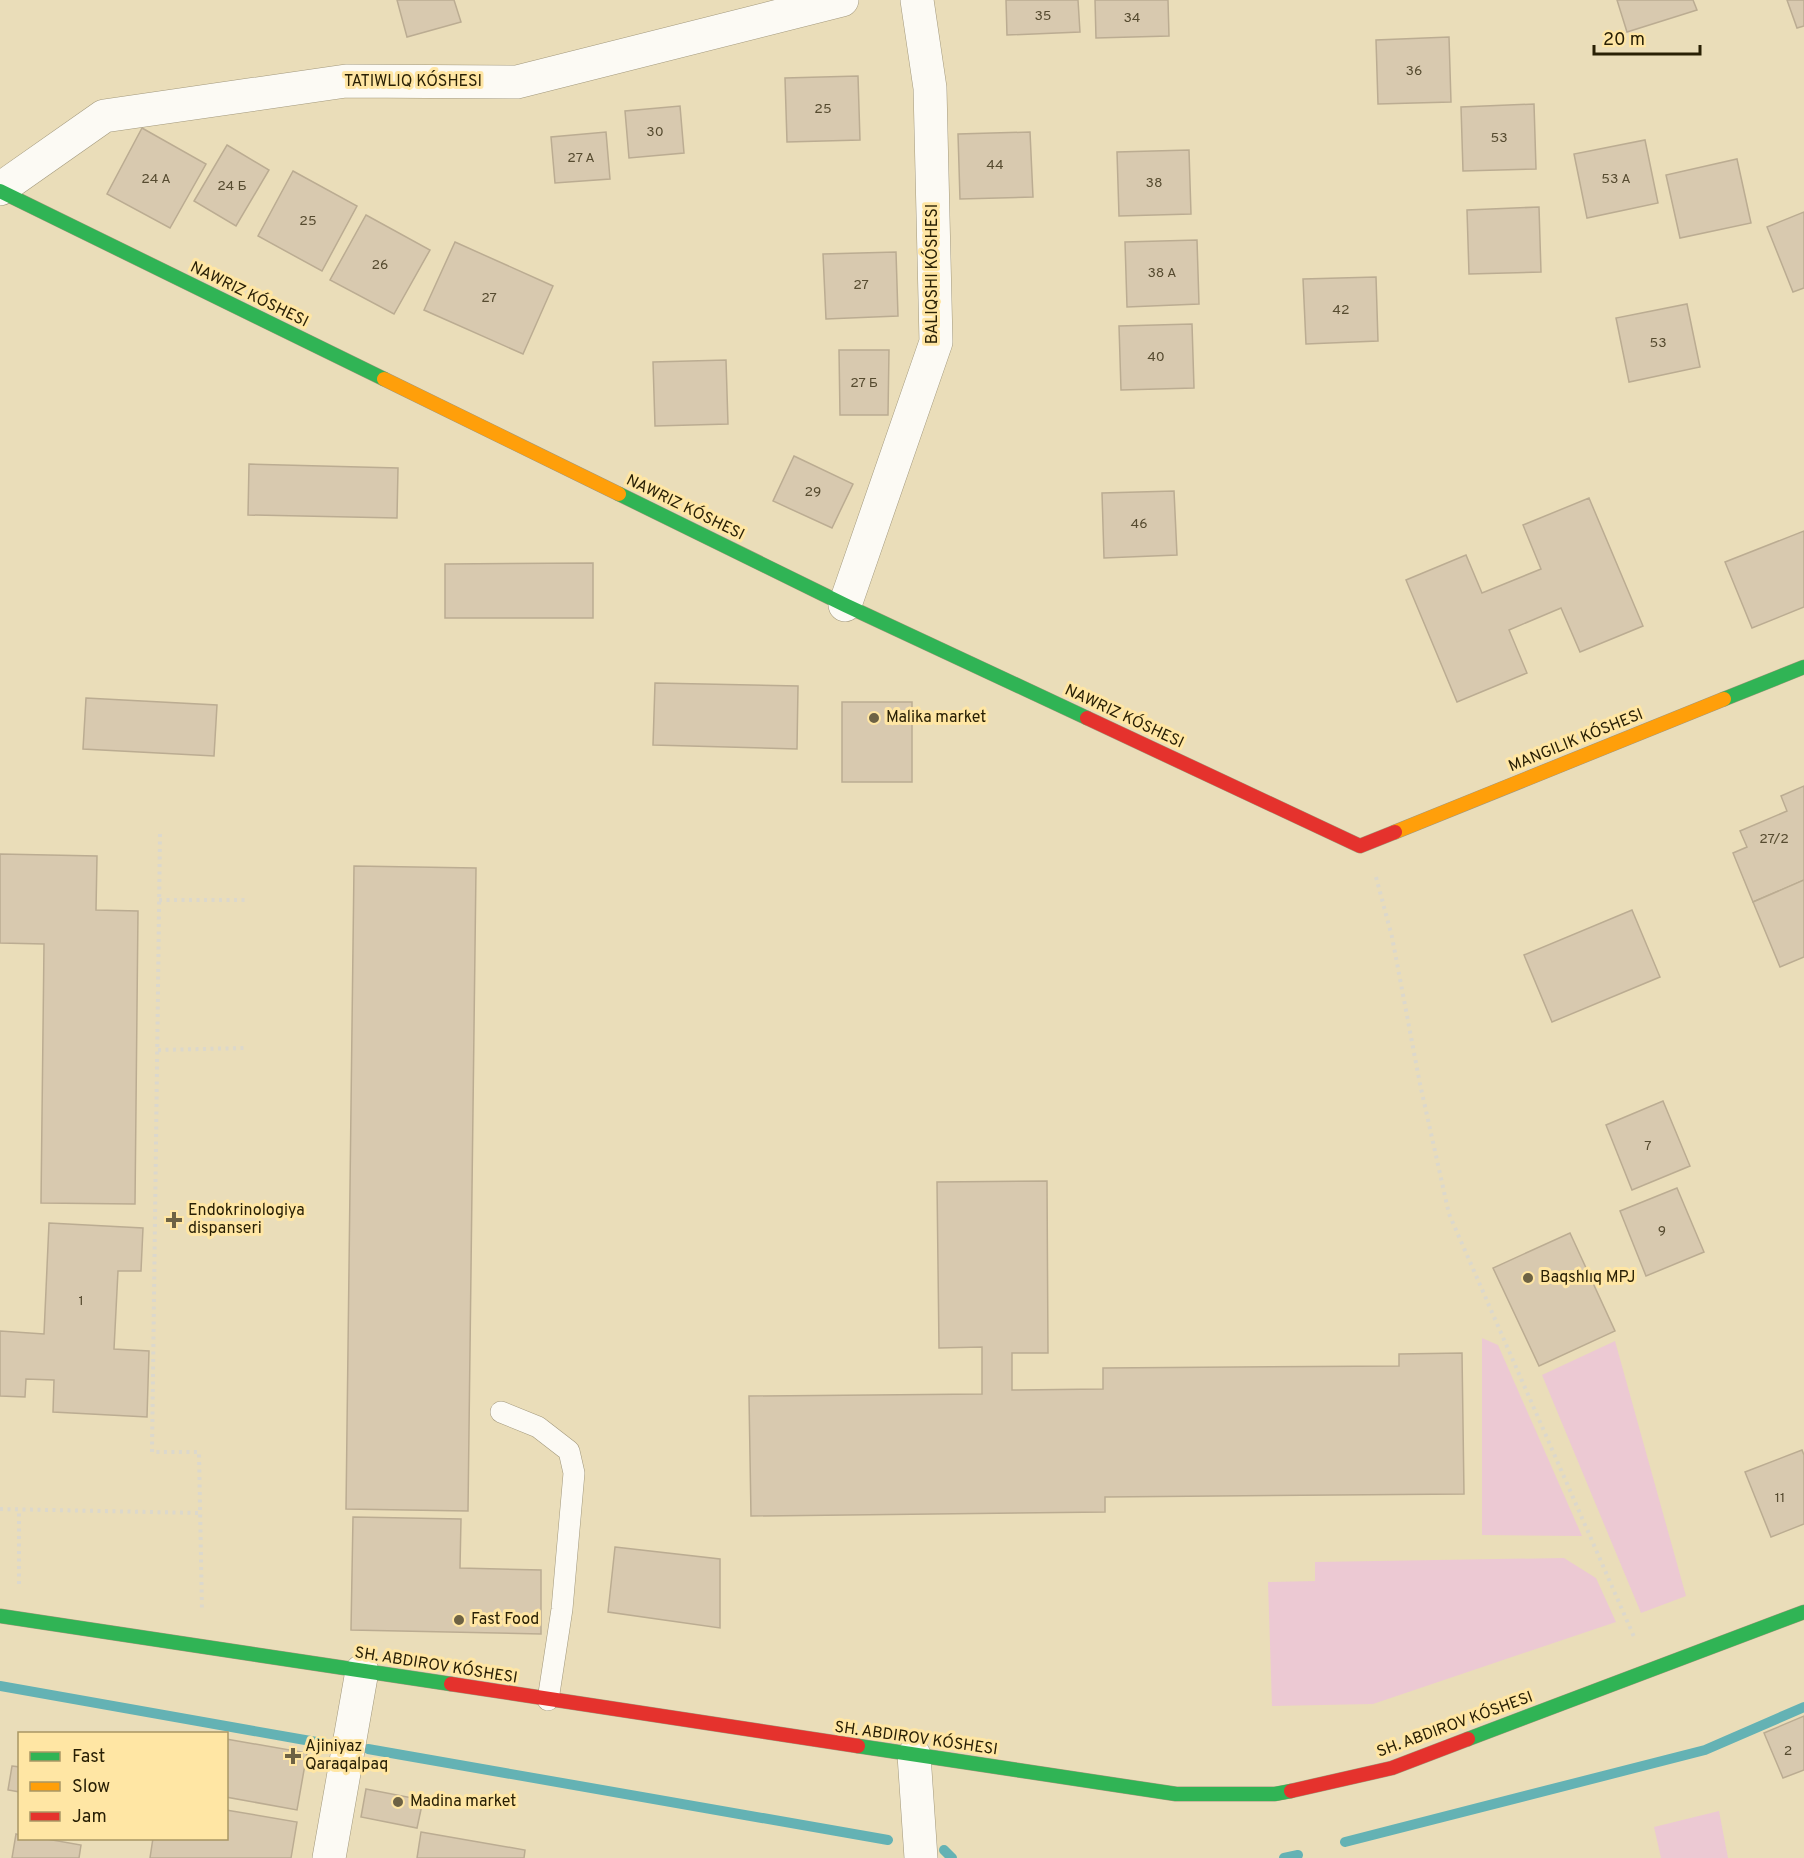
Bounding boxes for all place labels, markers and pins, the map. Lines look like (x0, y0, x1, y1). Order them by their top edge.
place label: Malika market (886, 708, 986, 728)
marker: Malika market (867, 711, 881, 725)
place label: Endokrinologiya dispanseri (188, 1201, 305, 1239)
marker: Endokrinologiya dispanseri (165, 1211, 183, 1229)
place label: Baqshlıq MPJ (1540, 1268, 1635, 1288)
marker: Baqshlıq MPJ (1521, 1271, 1535, 1285)
place label: Fast Food (471, 1610, 539, 1630)
marker: Fast Food (452, 1613, 466, 1627)
place label: Ajiniyaz Qaraqalpaq (305, 1737, 388, 1775)
marker: Ajiniyaz Qaraqalpaq (286, 1749, 300, 1763)
place label: Madina market (410, 1792, 516, 1812)
marker: Madina market (391, 1795, 405, 1809)

